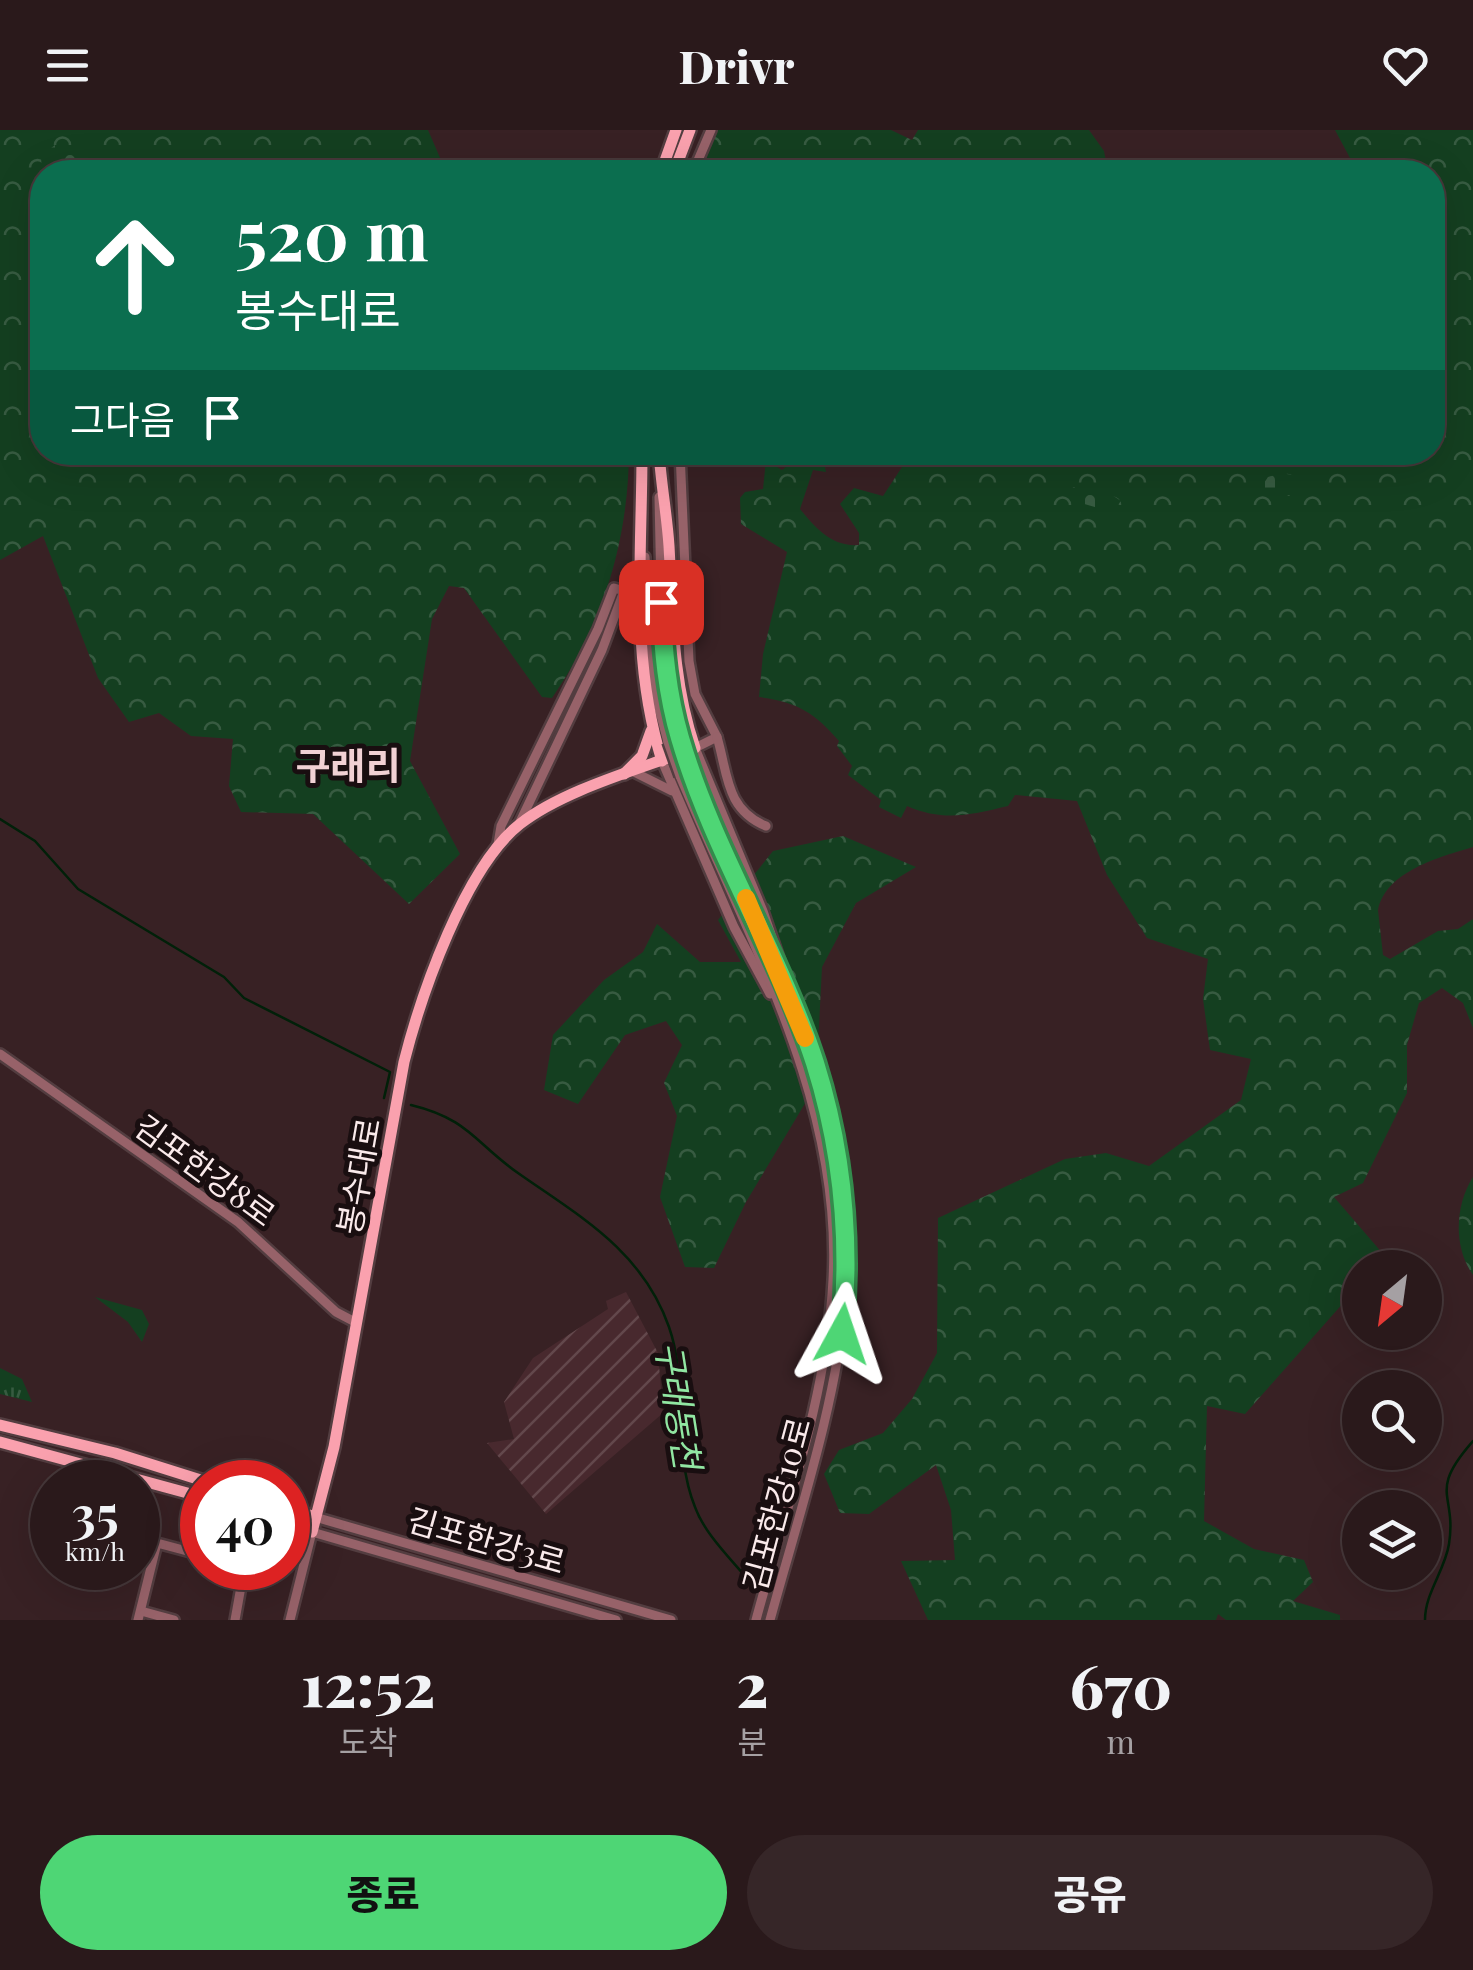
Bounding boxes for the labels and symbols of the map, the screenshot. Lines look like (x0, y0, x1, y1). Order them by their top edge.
pin (619, 560, 704, 645)
district label: 구래리 (296, 739, 400, 790)
street label: 김포한강8로 (127, 1103, 285, 1235)
street label: 봉수대로 (326, 1114, 388, 1238)
north arrow (1342, 1250, 1442, 1350)
position arrow (790, 1282, 894, 1386)
water label: 구래동천 (647, 1338, 714, 1476)
street label: 김포한강10로 (731, 1412, 819, 1596)
speed limit sign: 40 (180, 1460, 310, 1590)
street label: 김포한강3로 (403, 1496, 571, 1582)

